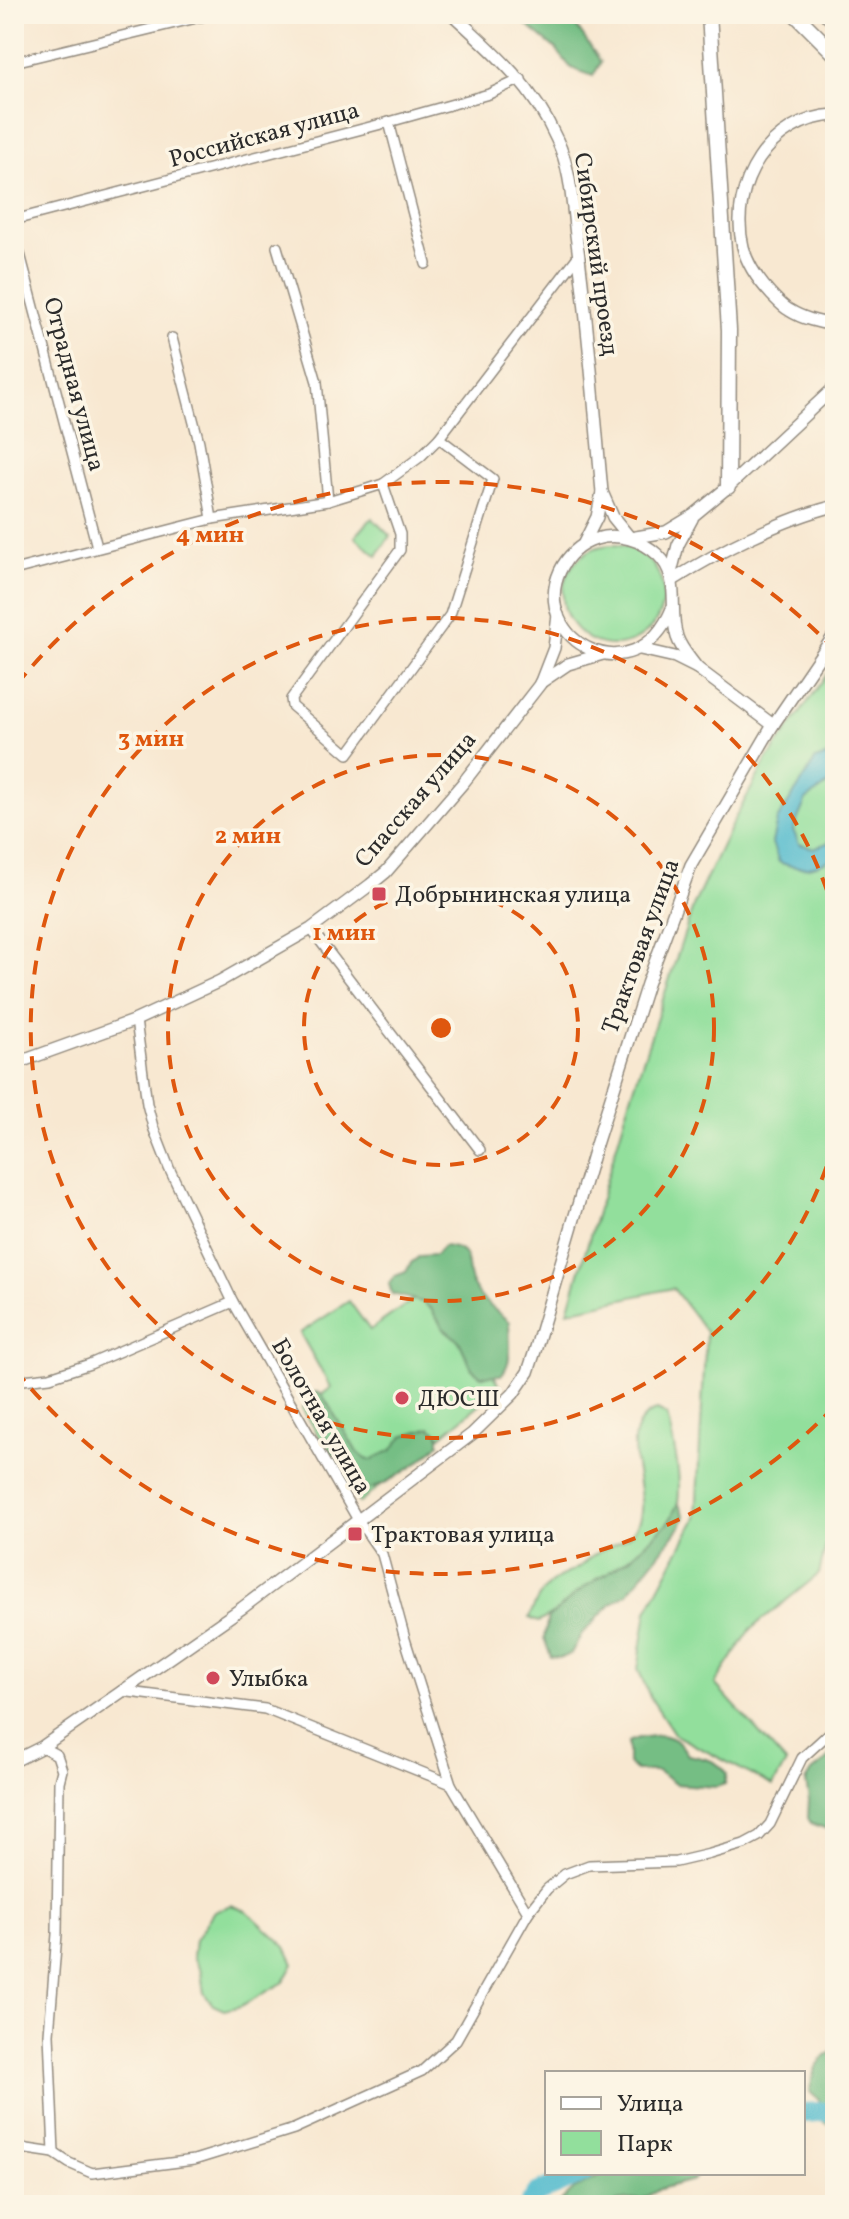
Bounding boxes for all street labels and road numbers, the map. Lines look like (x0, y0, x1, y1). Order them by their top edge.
street label: Российская улица (166, 94, 363, 178)
street label: Сибирский проезд (564, 151, 626, 358)
street label: Отрадная улица (33, 294, 113, 475)
street label: Спасская улица (348, 725, 485, 876)
street label: Трактовая улица (594, 854, 689, 1039)
street label: Болотная улица (262, 1333, 379, 1501)

